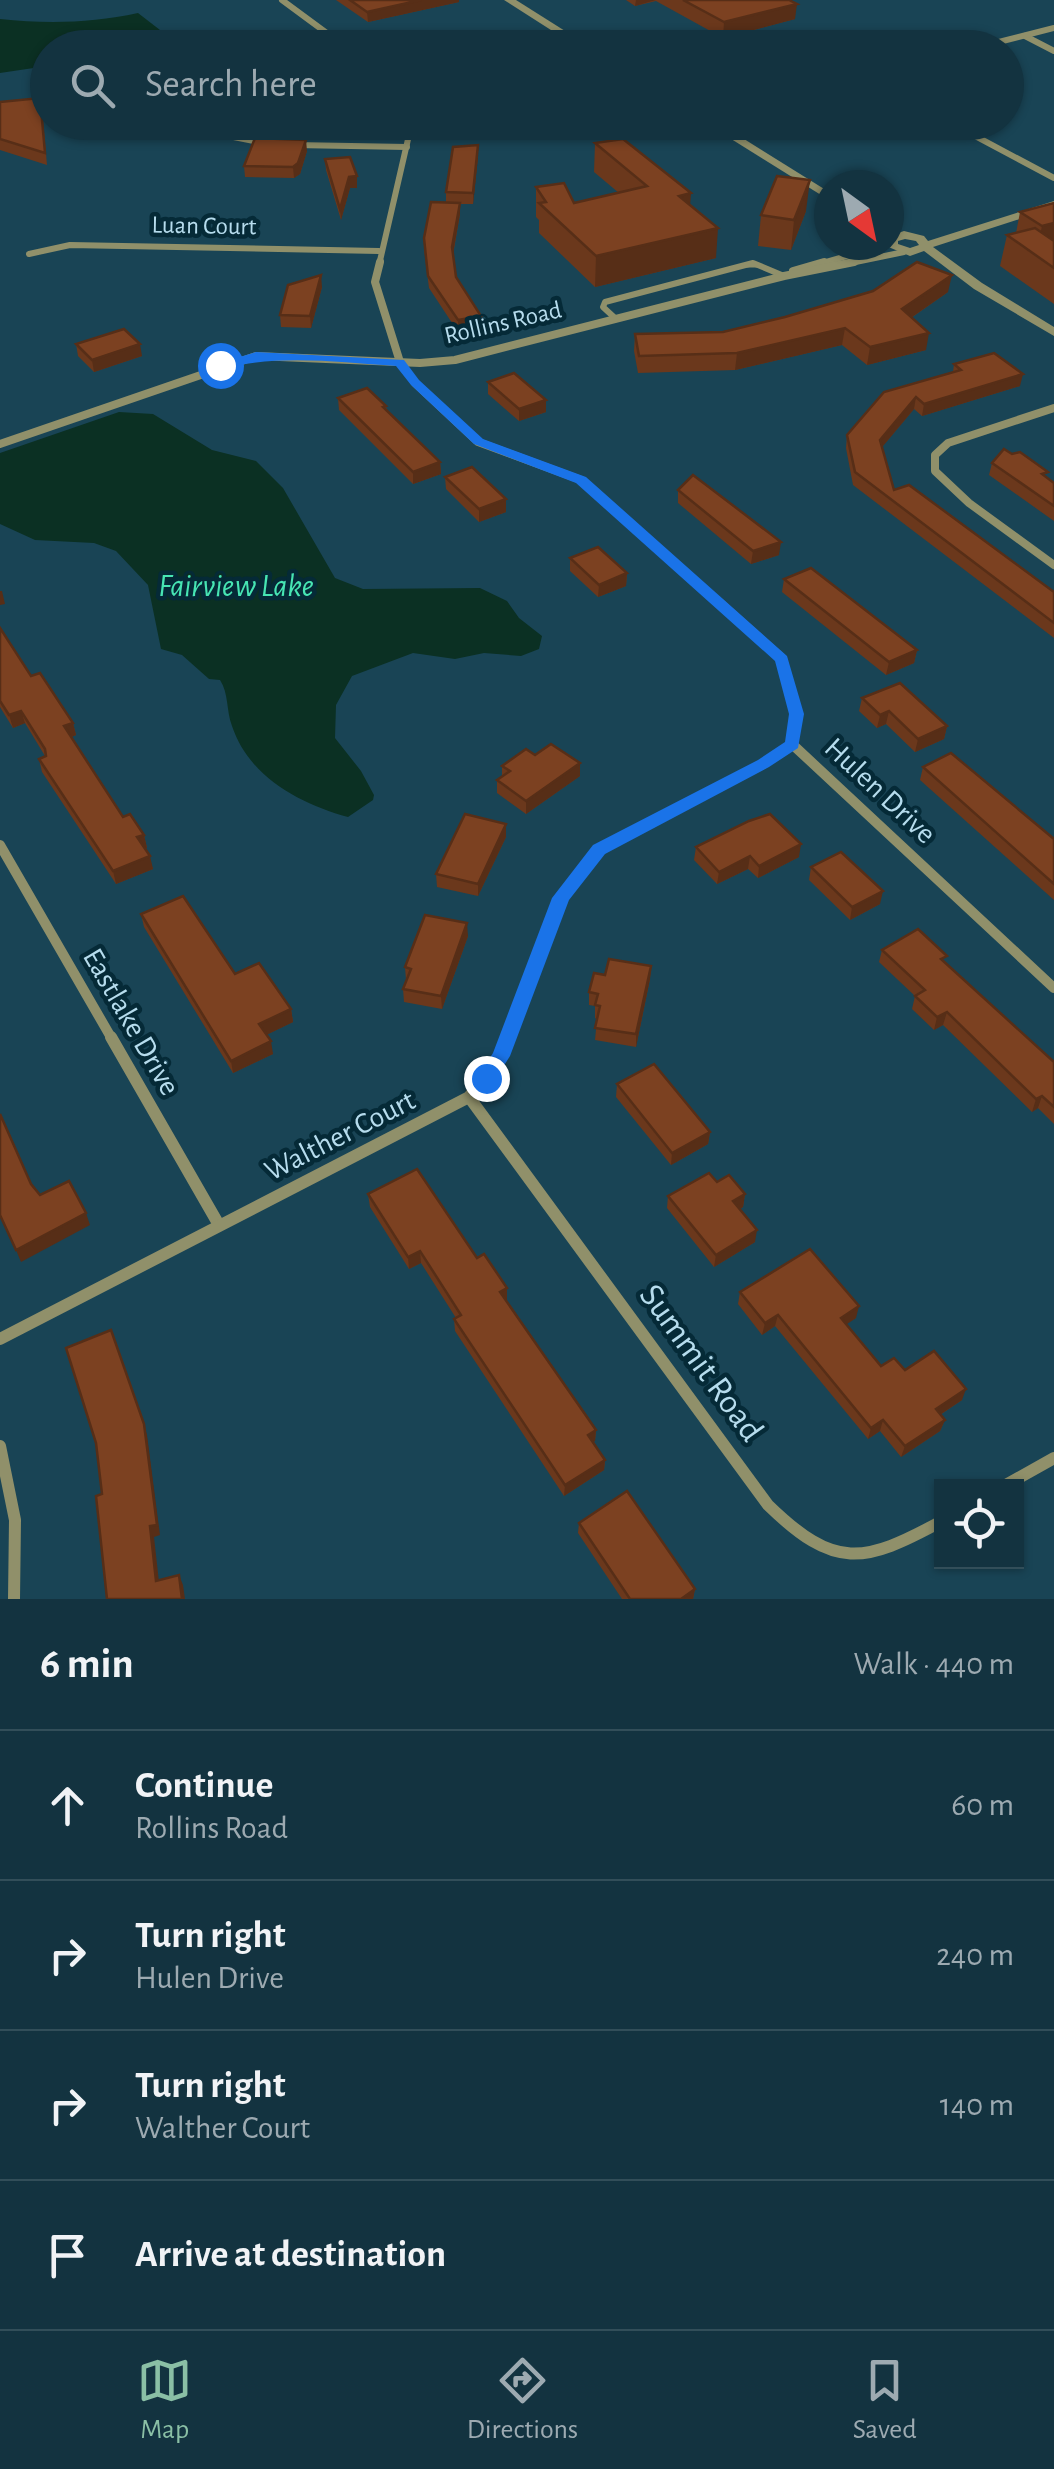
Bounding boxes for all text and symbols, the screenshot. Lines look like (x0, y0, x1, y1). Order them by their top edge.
search box (30, 30, 1024, 140)
icon: search (65, 58, 120, 113)
text: Search here (145, 66, 317, 104)
north arrow (814, 170, 904, 260)
street label: Luan Court (151, 213, 257, 239)
street label: Rollins Road (442, 297, 564, 349)
route start (198, 343, 244, 389)
water label: Fairview Lake (158, 570, 314, 602)
street label: Hulen Drive (819, 732, 941, 850)
street label: Eastlake Drive (77, 943, 185, 1101)
route end (464, 1056, 510, 1102)
street label: Walther Court (260, 1085, 420, 1187)
street label: Summit Road (633, 1278, 769, 1448)
map controls (934, 1479, 1024, 1569)
button: locate (934, 1479, 1024, 1569)
text: 6 min (40, 1643, 134, 1685)
text: Walk · 440 m (853, 1648, 1014, 1680)
text: Continue (135, 1767, 273, 1805)
icon: ahead (40, 1778, 95, 1833)
text: 60 m (951, 1789, 1014, 1821)
text: Rollins Road (135, 1812, 288, 1844)
text: Turn right (135, 1917, 285, 1955)
icon: right (40, 1928, 95, 1983)
text: 240 m (936, 1939, 1014, 1971)
text: Hulen Drive (135, 1962, 284, 1994)
text: Turn right (135, 2067, 285, 2105)
icon: right (40, 2078, 95, 2133)
text: 140 m (940, 2089, 1014, 2121)
text: Walther Court (135, 2112, 310, 2144)
icon: arrive (40, 2228, 95, 2283)
text: Arrive at destination (135, 2236, 446, 2274)
tab: Map (137, 2353, 192, 2447)
tab: Directions (467, 2353, 578, 2447)
tab: Saved (853, 2353, 917, 2447)

